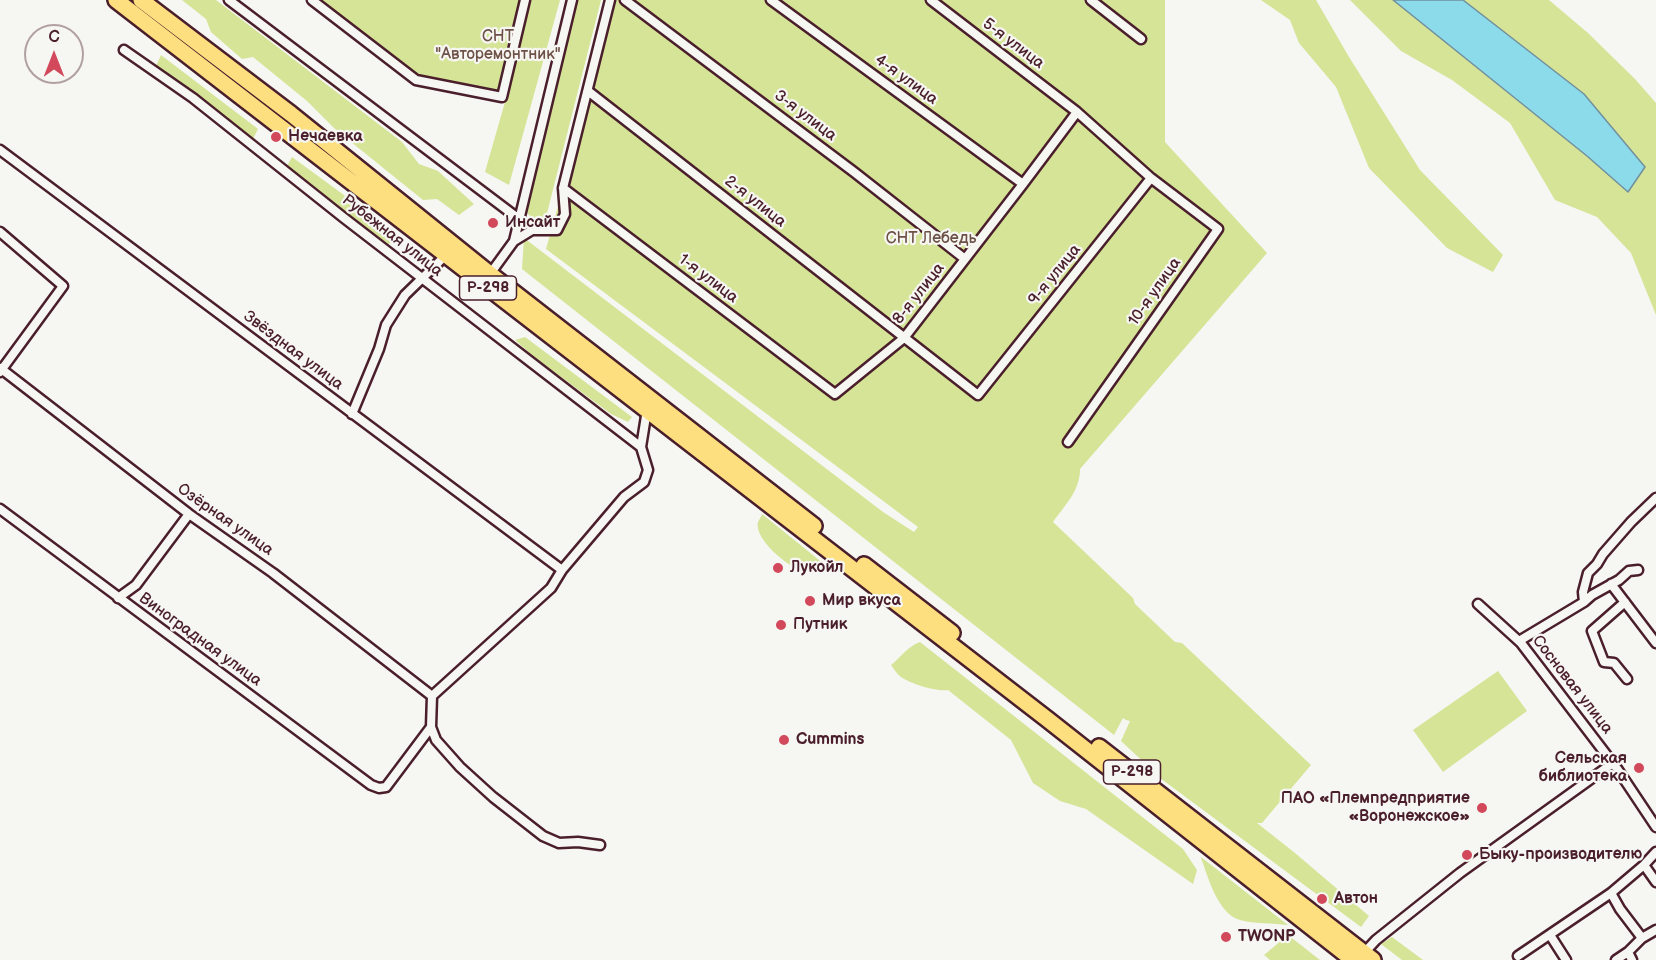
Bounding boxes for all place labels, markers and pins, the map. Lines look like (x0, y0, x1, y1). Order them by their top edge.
place label: Нечаевка (288, 127, 362, 147)
marker: Нечаевка (269, 130, 283, 144)
place label: Инсайт (505, 213, 560, 233)
marker: Инсайт (486, 216, 500, 230)
place label: Лукойл (790, 558, 844, 578)
marker: Лукойл (771, 561, 785, 575)
place label: Мир вкуса (822, 591, 901, 611)
marker: Мир вкуса (803, 594, 817, 608)
place label: Путник (793, 615, 847, 635)
marker: Путник (774, 618, 788, 632)
place label: Cummins (796, 730, 864, 750)
marker: Cummins (777, 733, 791, 747)
place label: Сельская библиотека (1538, 749, 1627, 787)
marker: Сельская библиотека (1632, 761, 1646, 775)
place label: ПАО «Племпредприятие «Воронежское» (1281, 789, 1470, 827)
marker: ПАО «Племпредприятие «Воронежское» (1475, 801, 1489, 815)
place label: Быку-производителю (1479, 845, 1642, 865)
marker: Быку-производителю (1460, 848, 1474, 862)
place label: Автон (1334, 889, 1378, 909)
marker: Автон (1315, 892, 1329, 906)
place label: TWONP (1238, 927, 1295, 947)
marker: TWONP (1219, 930, 1233, 944)

